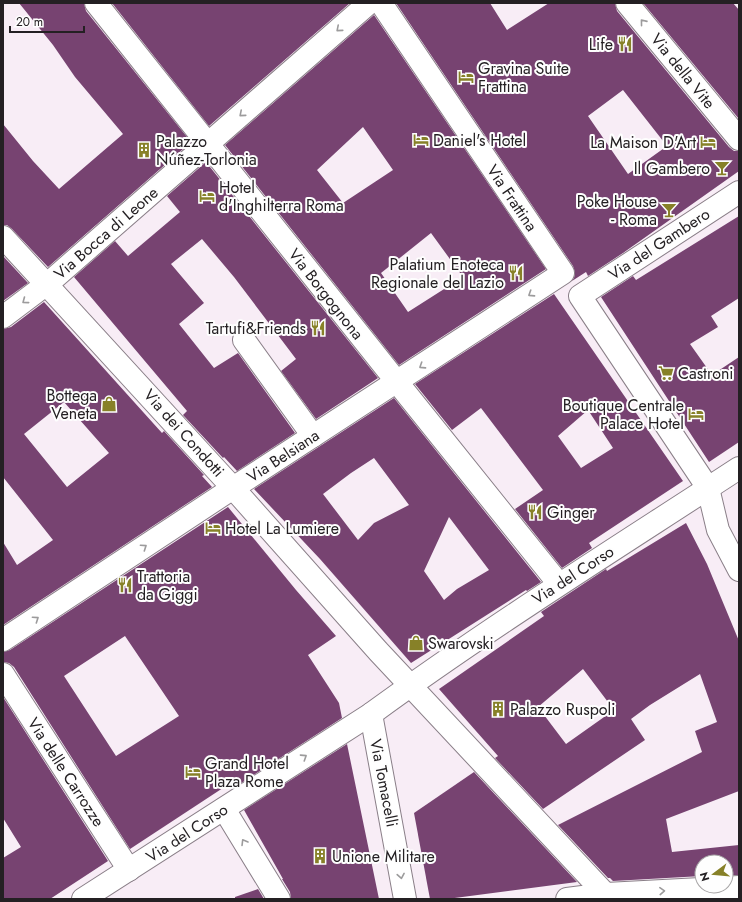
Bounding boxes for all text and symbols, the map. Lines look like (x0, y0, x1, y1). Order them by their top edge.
scale bar (10, 8, 84, 34)
text: 20 m (16, 13, 43, 31)
one-way arrow (641, 20, 648, 27)
one-way arrow (337, 24, 344, 31)
street label: Via della Vite (645, 28, 721, 114)
place label: Life (589, 33, 613, 56)
restaurant icon: Life (616, 35, 634, 53)
place label: Gravina Suite Frattina (478, 57, 569, 98)
hotel icon: Gravina Suite Frattina (457, 68, 475, 86)
one-way arrow (239, 110, 246, 117)
place label: Daniel's Hotel (433, 129, 526, 152)
place label: Palazzo Núñez-Torlonia (156, 130, 257, 171)
hotel icon: Daniel's Hotel (412, 131, 430, 149)
place label: La Maison D'Art (590, 131, 696, 154)
hotel icon: La Maison D'Art (699, 133, 717, 151)
building icon: Palazzo Núñez-Torlonia (135, 141, 153, 159)
place label: Il Gambero (634, 157, 710, 180)
bar icon: Il Gambero (713, 159, 731, 177)
street label: Via Frattina (481, 160, 543, 236)
place label: Hotel d'Inghilterra Roma (219, 176, 344, 217)
street label: Via Bocca di Leone (49, 181, 163, 285)
hotel icon: Hotel d'Inghilterra Roma (198, 187, 216, 205)
place label: Poke House - Roma (577, 190, 657, 231)
bar icon: Poke House - Roma (660, 201, 678, 219)
street label: Via del Gambero (604, 202, 715, 286)
street label: Via Borgognona (283, 243, 369, 345)
place label: Palatium Enoteca Regionale del Lazio (371, 253, 504, 294)
restaurant icon: Palatium Enoteca Regionale del Lazio (507, 264, 525, 282)
one-way arrow (528, 289, 535, 297)
one-way arrow (22, 296, 29, 303)
place label: Tartufi&Friends (206, 317, 306, 340)
restaurant icon: Tartufi&Friends (309, 319, 327, 337)
one-way arrow (419, 361, 426, 369)
place label: Castroni (678, 362, 734, 385)
supermarket icon: Castroni (657, 364, 675, 382)
place label: Bottega Veneta (47, 384, 97, 425)
street label: Via dei Condotti (138, 384, 230, 482)
place label: Boutique Centrale Palace Hotel (563, 394, 684, 435)
shop icon: Bottega Veneta (100, 395, 118, 413)
hotel icon: Boutique Centrale Palace Hotel (687, 405, 705, 423)
street label: Via Belsiana (242, 424, 324, 488)
place label: Ginger (547, 501, 595, 524)
restaurant icon: Ginger (526, 503, 544, 521)
place label: Hotel La Lumiere (225, 517, 339, 540)
hotel icon: Hotel La Lumiere (204, 519, 222, 537)
street label: Via del Corso (528, 540, 619, 610)
one-way arrow (140, 544, 147, 552)
place label: Trattoria da Giggi (137, 565, 198, 606)
restaurant icon: Trattoria da Giggi (116, 576, 134, 594)
one-way arrow (31, 617, 38, 624)
place label: Swarovski (428, 632, 494, 655)
shop icon: Swarovski (407, 634, 425, 652)
place label: Palazzo Ruspoli (510, 698, 615, 721)
building icon: Palazzo Ruspoli (489, 700, 507, 718)
street label: Via delle Carrozze (22, 713, 110, 831)
street label: Via Tomacelli (364, 737, 404, 829)
place label: Grand Hotel Plaza Rome (205, 752, 289, 793)
one-way arrow (300, 754, 307, 762)
hotel icon: Grand Hotel Plaza Rome (184, 763, 202, 781)
street label: Via del Corso (142, 798, 233, 868)
one-way arrow (241, 839, 249, 846)
place label: Unione Militare (332, 845, 435, 868)
building icon: Unione Militare (311, 847, 329, 865)
north arrow (694, 854, 734, 894)
text: N (695, 870, 713, 883)
one-way arrow (396, 873, 405, 879)
one-way arrow (659, 887, 665, 896)

